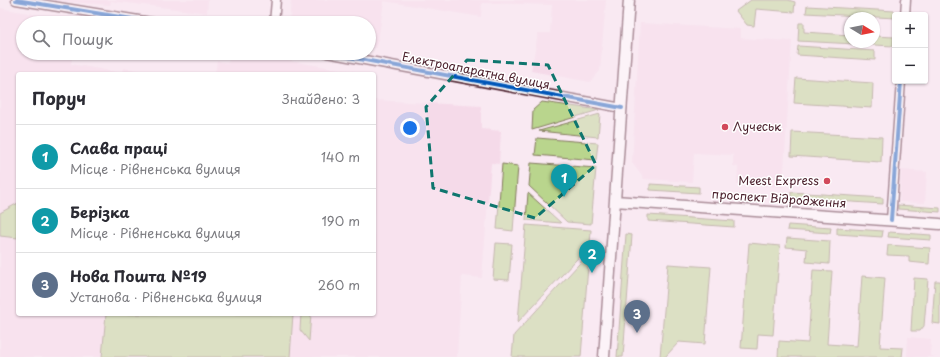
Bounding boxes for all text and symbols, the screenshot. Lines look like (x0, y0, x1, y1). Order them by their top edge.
north arrow (844, 12, 880, 48)
map controls (892, 12, 928, 84)
button: + (892, 12, 928, 48)
search box (16, 16, 376, 60)
icon: search (30, 27, 52, 49)
text: Пошук (62, 27, 113, 50)
street label: Електроапаратна вулиця (401, 47, 552, 93)
button: − (892, 48, 928, 84)
text: Поруч (32, 85, 86, 111)
text: Знайдено: 3 (282, 89, 360, 108)
place label: Лучеськ (733, 117, 781, 135)
your location (400, 118, 420, 138)
marker: Лучеськ (720, 122, 730, 132)
text: Слава праці (70, 136, 168, 159)
text: 1 (42, 147, 48, 166)
text: 140 m (321, 147, 360, 166)
text: Місце · Рівненська вулиця (70, 159, 241, 178)
pin: 1 (551, 164, 577, 197)
place label: Meest Express (738, 171, 819, 189)
marker: Meest Express (822, 176, 832, 186)
street label: проспект Відродження (711, 184, 847, 212)
text: Берізка (70, 200, 130, 223)
text: 2 (40, 211, 50, 230)
text: 190 m (321, 211, 360, 230)
text: Місце · Рівненська вулиця (70, 223, 241, 242)
pin: 2 (579, 240, 605, 273)
text: Нова Пошта №19 (70, 264, 207, 287)
text: 3 (41, 275, 49, 294)
text: 260 m (318, 275, 360, 294)
text: Установа · Рівненська вулиця (70, 287, 262, 306)
pin: 3 (624, 300, 650, 333)

